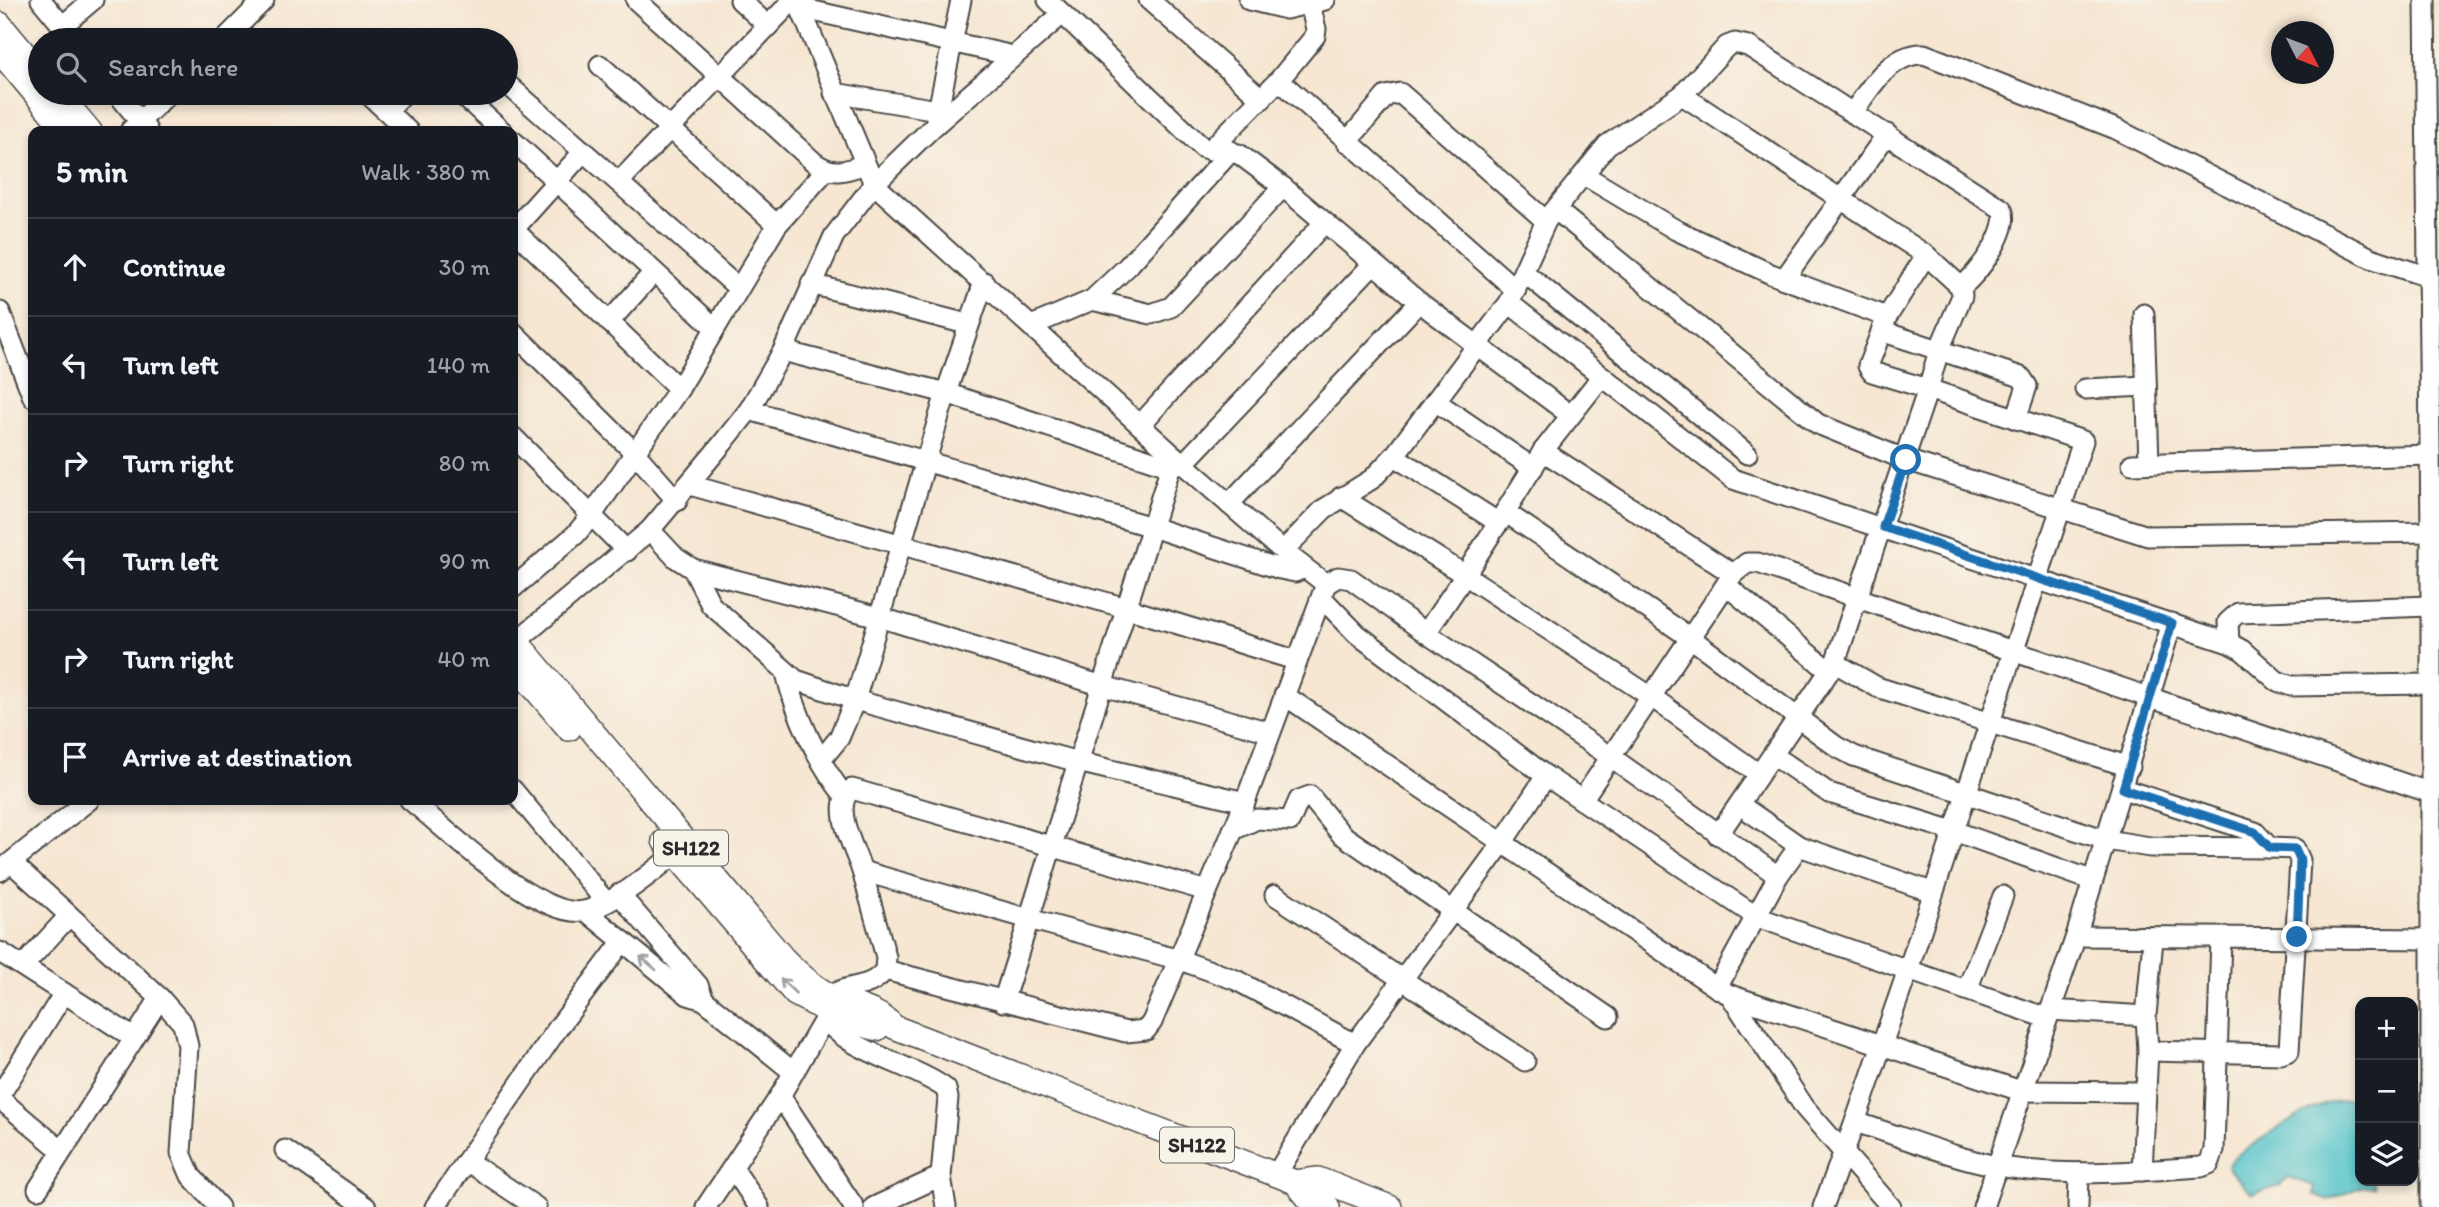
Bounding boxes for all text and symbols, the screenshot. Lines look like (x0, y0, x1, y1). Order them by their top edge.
north arrow (2271, 21, 2334, 84)
search box (28, 28, 518, 105)
icon: search (52, 48, 90, 86)
text: Search here (108, 51, 238, 83)
text: 5 min (56, 153, 127, 190)
text: Walk · 380 m (361, 158, 490, 186)
icon: ahead (56, 248, 94, 286)
text: Continue (123, 251, 226, 283)
text: 30 m (439, 253, 490, 281)
icon: left (56, 346, 94, 384)
text: Turn left (123, 349, 219, 381)
text: 140 m (427, 351, 490, 379)
icon: right (56, 444, 94, 482)
route start (1890, 444, 1921, 475)
text: Turn right (123, 447, 234, 479)
text: 80 m (439, 449, 490, 477)
icon: left (56, 542, 94, 580)
text: Turn left (123, 545, 219, 577)
text: 90 m (439, 547, 490, 575)
icon: right (56, 640, 94, 678)
text: Turn right (123, 643, 234, 675)
text: 40 m (437, 645, 490, 673)
icon: arrive (56, 738, 94, 776)
text: Arrive at destination (123, 741, 352, 773)
road number: SH122 (654, 830, 728, 866)
route end (2281, 921, 2312, 952)
one-way arrow (640, 955, 658, 970)
one-way arrow (780, 978, 797, 995)
map controls (2355, 997, 2418, 1186)
button: + (2355, 997, 2418, 1060)
button: − (2355, 1060, 2418, 1123)
button: layers (2355, 1123, 2418, 1186)
road number: SH122 (1160, 1128, 1234, 1162)

